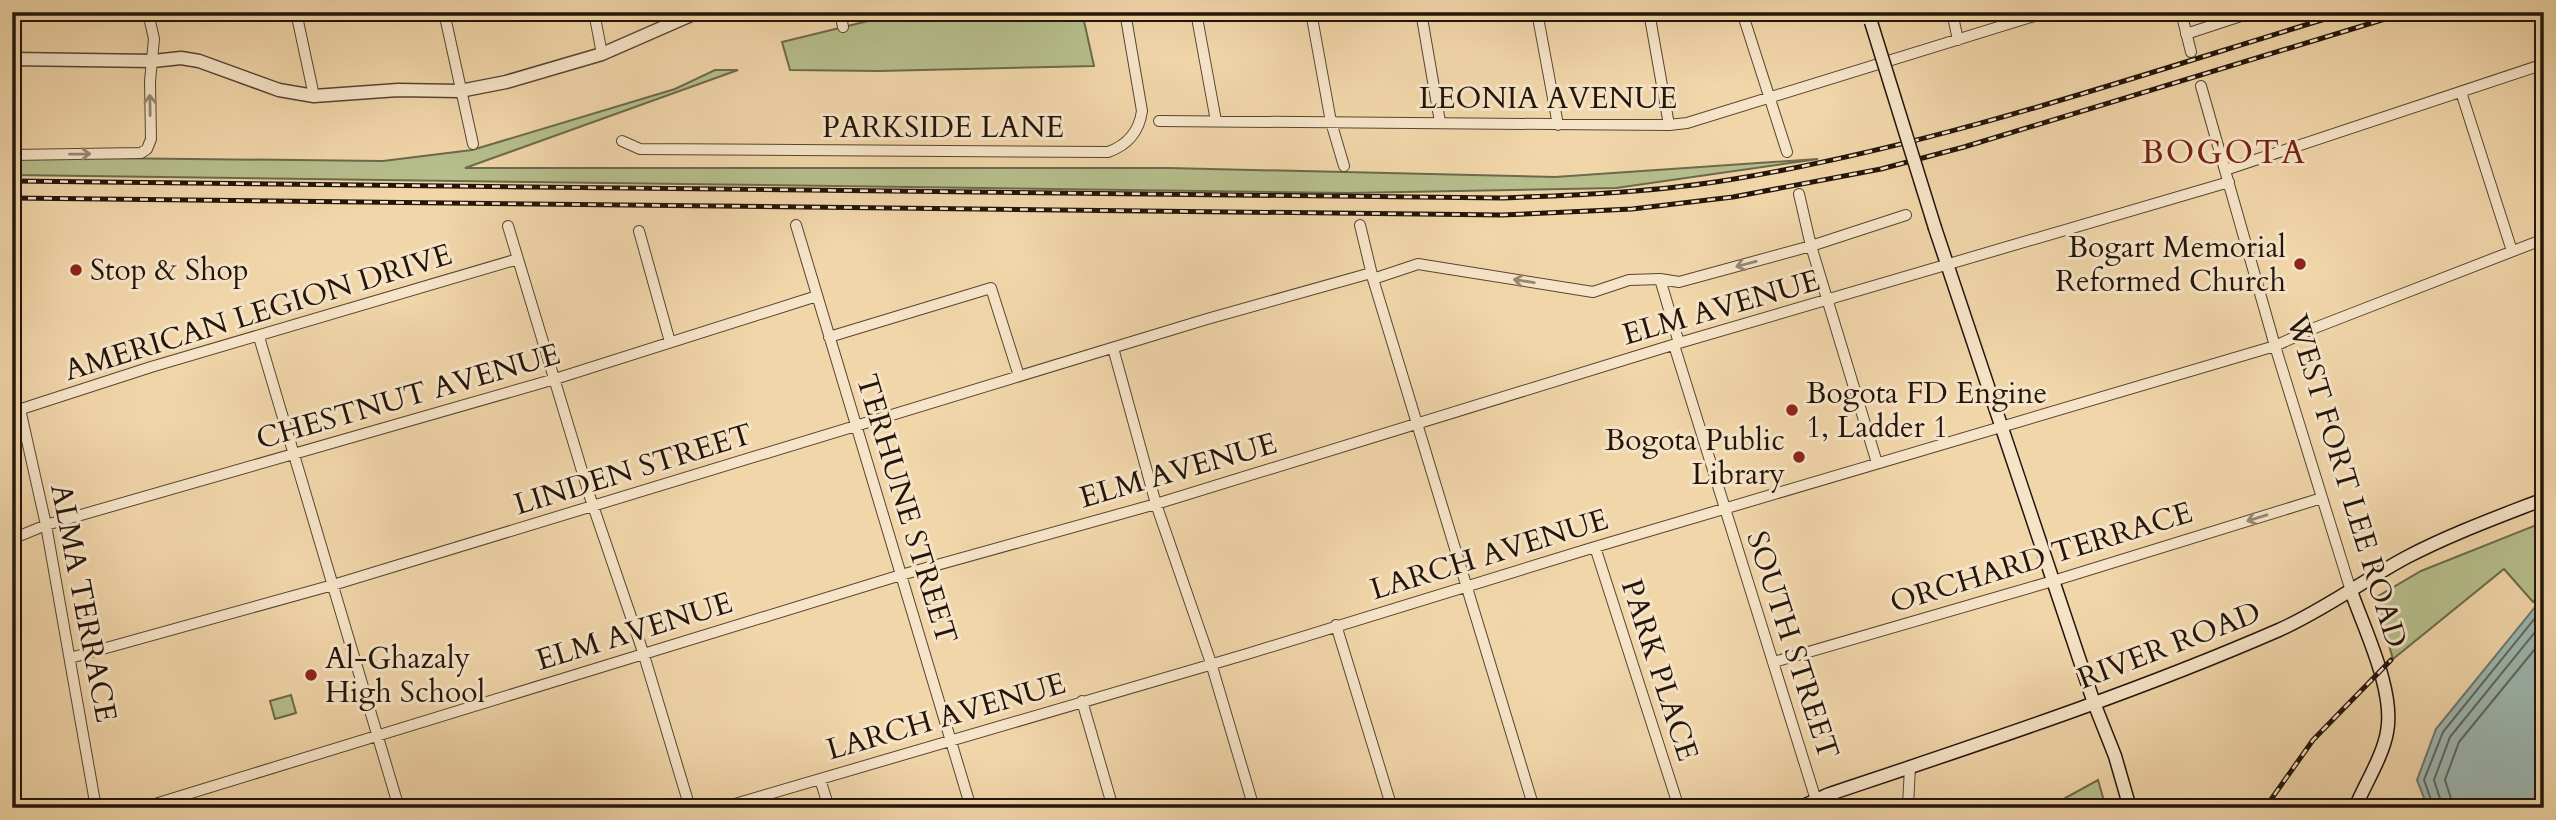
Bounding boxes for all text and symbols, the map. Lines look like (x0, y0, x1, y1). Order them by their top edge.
street label: LEONIA AVENUE (1419, 78, 1677, 119)
one-way arrow (143, 94, 157, 117)
street label: PARKSIDE LANE (822, 107, 1064, 148)
district label: BOGOTA (2141, 130, 2307, 175)
one-way arrow (69, 147, 92, 161)
place label: Bogart Memorial Reformed Church (2055, 227, 2287, 302)
street label: AMERICAN LEGION DRIVE (59, 234, 457, 391)
place label: Stop & Shop (90, 250, 249, 291)
marker: Bogart Memorial Reformed Church (2292, 256, 2308, 272)
one-way arrow (1735, 258, 1757, 271)
street label: ELM AVENUE (1618, 260, 1825, 355)
marker: Stop & Shop (68, 262, 84, 278)
one-way arrow (1513, 274, 1536, 287)
street label: WEST FORT LEE ROAD (2276, 309, 2417, 653)
street label: CHESTNUT AVENUE (251, 333, 565, 459)
street label: TERHUNE STREET (846, 369, 967, 649)
place label: Bogota FD Engine 1, Ladder 1 (1806, 373, 2047, 448)
marker: Bogota FD Engine 1, Ladder 1 (1784, 402, 1800, 418)
street label: LINDEN STREET (509, 414, 757, 525)
place label: Bogota Public Library (1605, 420, 1785, 495)
street label: ELM AVENUE (1075, 423, 1282, 518)
marker: Bogota Public Library (1791, 449, 1807, 465)
street label: ALMA TERRACE (40, 480, 127, 726)
street label: ORCHARD TERRACE (1885, 492, 2197, 623)
street label: LARCH AVENUE (1365, 499, 1613, 610)
one-way arrow (2246, 512, 2268, 525)
street label: SOUTH STREET (1736, 526, 1849, 764)
street label: PARK PLACE (1611, 574, 1708, 766)
street label: ELM AVENUE (531, 582, 737, 681)
street label: RIVER ROAD (2072, 592, 2267, 699)
place label: Al-Ghazaly High School (325, 638, 485, 713)
street label: LARCH AVENUE (822, 663, 1070, 770)
marker: Al-Ghazaly High School (303, 667, 319, 683)

